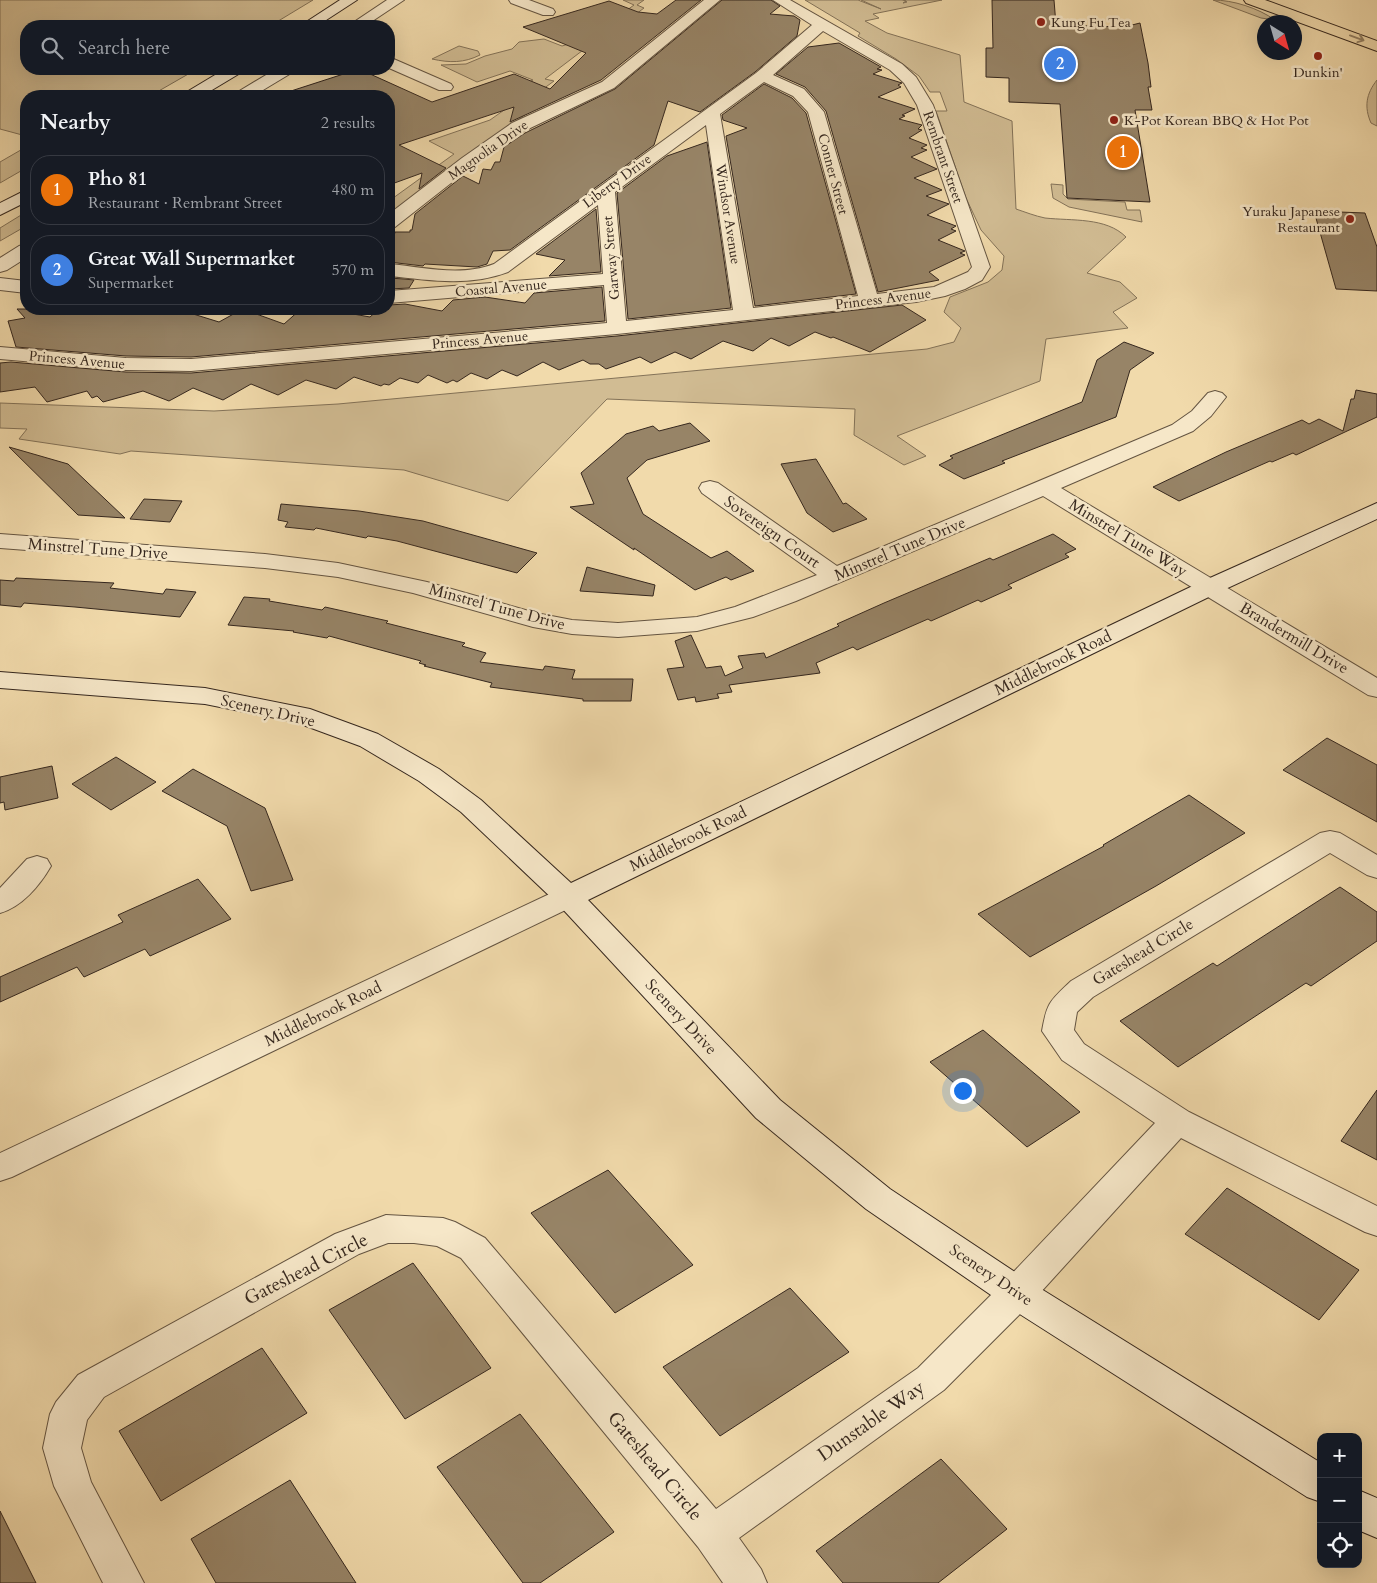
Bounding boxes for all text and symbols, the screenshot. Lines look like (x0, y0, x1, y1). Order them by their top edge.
place label: Kung Fu Tea (1051, 13, 1131, 32)
north arrow (1257, 15, 1302, 60)
marker: Kung Fu Tea (1035, 16, 1047, 28)
search box (20, 20, 395, 75)
icon: search (38, 34, 66, 62)
one-way arrow (1349, 34, 1364, 43)
text: Search here (78, 35, 170, 61)
pin: 2 (1044, 45, 1076, 83)
marker: Dunkin' (1312, 50, 1324, 62)
place label: Dunkin' (1293, 63, 1343, 82)
text: Nearby (40, 108, 111, 137)
street label: Rembrant Street (918, 108, 968, 206)
place label: K-Pot Korean BBQ & Hot Pot (1124, 111, 1309, 130)
text: 2 results (321, 112, 375, 134)
marker: K-Pot Korean BBQ & Hot Pot (1108, 114, 1120, 126)
street label: Magnolia Drive (444, 115, 532, 185)
street label: Conner Street (813, 131, 853, 217)
pin: 1 (1107, 133, 1139, 171)
street label: Liberty Drive (579, 150, 655, 212)
street label: Windsor Avenue (711, 161, 745, 266)
text: Pho 81 (88, 166, 148, 192)
text: 1 (53, 179, 61, 201)
text: 480 m (332, 179, 374, 201)
text: Restaurant · Rembrant Street (88, 192, 282, 214)
place label: Yuraku Japanese Restaurant (1242, 202, 1341, 237)
marker: Yuraku Japanese Restaurant (1344, 213, 1356, 225)
street label: Garway Street (598, 215, 624, 301)
text: Great Wall Supermarket (88, 246, 295, 272)
text: 2 (53, 259, 61, 281)
text: 570 m (332, 259, 374, 281)
text: Supermarket (88, 272, 174, 294)
street label: Coastal Avenue (454, 275, 548, 301)
street label: Princess Avenue (834, 284, 932, 314)
street label: Princess Avenue (431, 326, 529, 354)
street label: Princess Avenue (28, 346, 126, 374)
street label: Sovereign Court (720, 491, 824, 573)
street label: Minstrel Tune Way (1065, 494, 1192, 582)
street label: Minstrel Tune Drive (831, 511, 969, 587)
street label: Minstrel Tune Drive (27, 533, 169, 565)
street label: Minstrel Tune Drive (426, 578, 568, 636)
street label: Brandermill Drive (1235, 597, 1353, 679)
street label: Middlebrook Road (991, 625, 1116, 701)
street label: Scenery Drive (219, 689, 317, 733)
street label: Middlebrook Road (626, 801, 751, 877)
street label: Gateshead Circle (1088, 913, 1198, 991)
street label: Scenery Drive (640, 974, 722, 1060)
street label: Middlebrook Road (261, 976, 386, 1052)
your location (950, 1078, 976, 1104)
street label: Gateshead Circle (240, 1227, 372, 1311)
street label: Scenery Drive (945, 1239, 1037, 1311)
street label: Dunstable Way (812, 1374, 930, 1468)
street label: Gateshead Circle (601, 1406, 709, 1526)
map controls (1317, 1433, 1362, 1568)
button: + (1317, 1433, 1362, 1478)
button: − (1317, 1478, 1362, 1523)
button: locate (1317, 1523, 1362, 1568)

